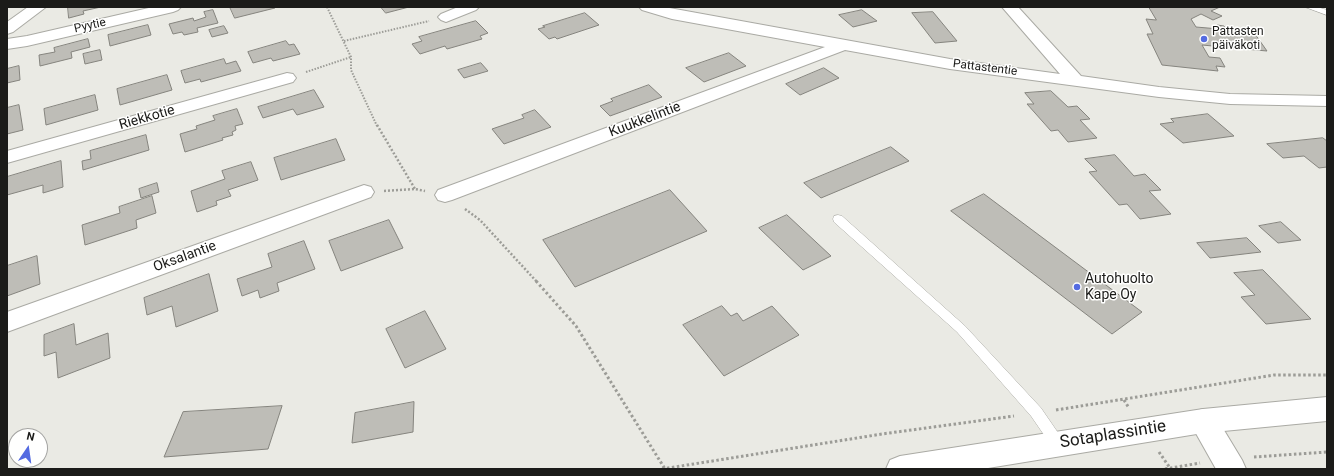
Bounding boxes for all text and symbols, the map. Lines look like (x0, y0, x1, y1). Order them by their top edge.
street label: Pyytie (73, 15, 107, 37)
place label: Pattasten päiväkoti (1212, 25, 1264, 53)
marker: Pattasten päiväkoti (1199, 34, 1209, 44)
street label: Pattastentie (952, 57, 1018, 79)
street label: Kuukkelintie (607, 99, 683, 141)
street label: Riekkotie (117, 102, 177, 134)
street label: Oksalantie (151, 238, 219, 276)
place label: Autohuolto Kape Oy (1085, 271, 1153, 304)
marker: Autohuolto Kape Oy (1072, 282, 1082, 292)
street label: Sotaplassintie (1058, 417, 1168, 453)
north arrow (8, 428, 48, 468)
text: N (25, 430, 36, 444)

